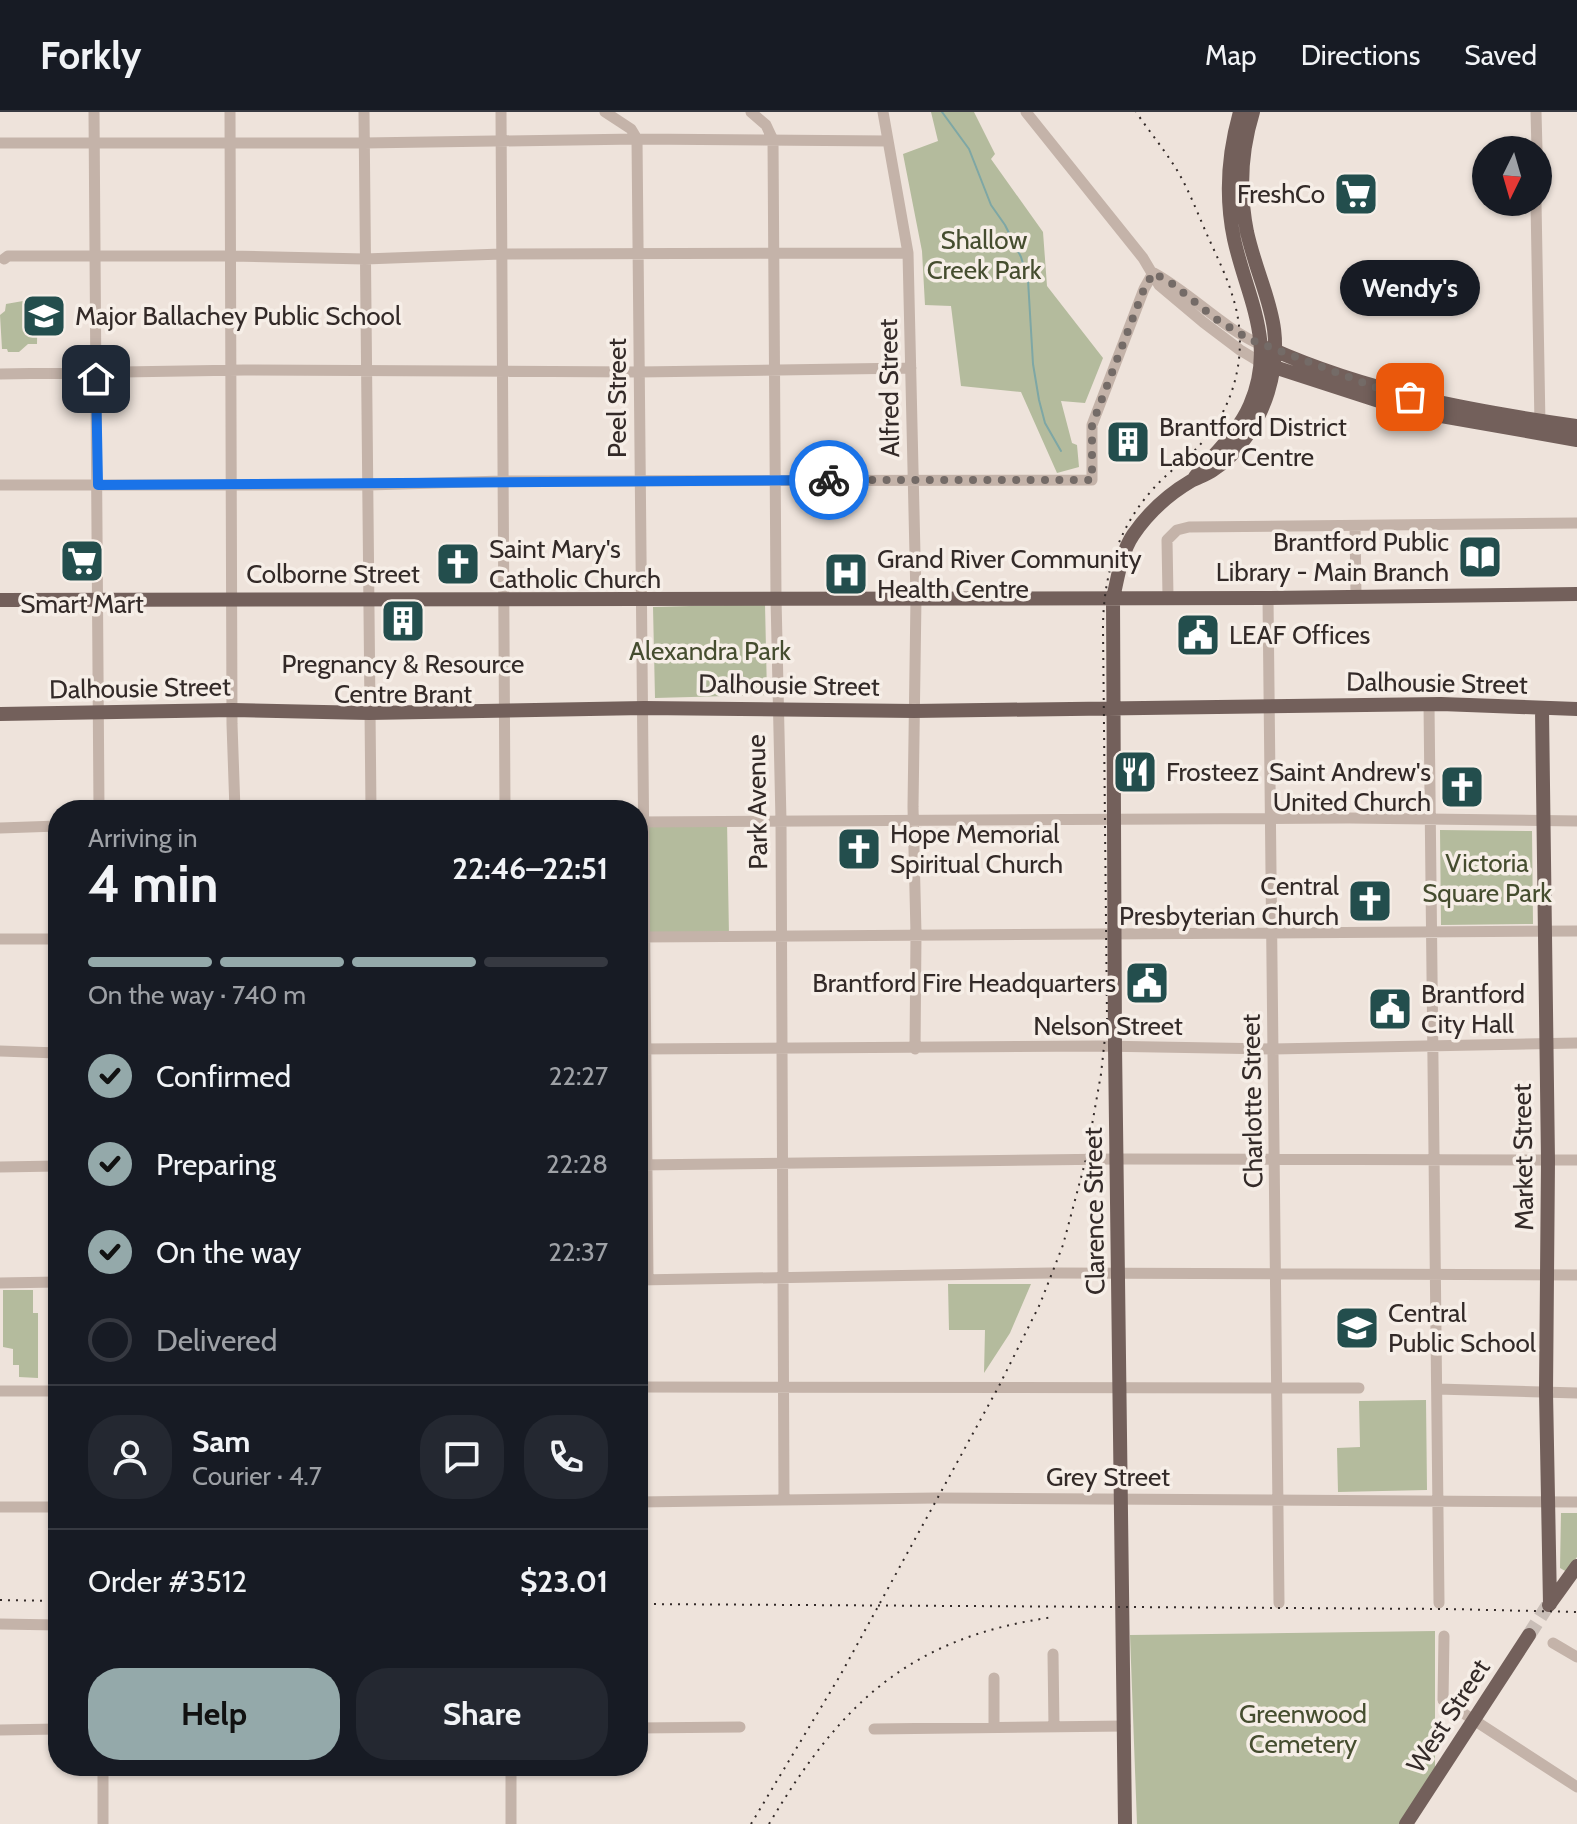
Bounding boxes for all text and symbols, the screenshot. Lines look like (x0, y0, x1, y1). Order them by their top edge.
text: Forkly (40, 32, 141, 79)
text: Map (1205, 38, 1257, 72)
text: Directions (1301, 38, 1420, 72)
text: Saved (1464, 38, 1537, 72)
north arrow (1472, 136, 1552, 216)
map controls (1472, 136, 1552, 216)
supermarket icon: FreshCo (1332, 170, 1380, 218)
place label: FreshCo (1237, 178, 1325, 210)
park label: Shallow Creek Park (927, 224, 1042, 286)
callout: Wendy's (1340, 261, 1480, 317)
text: Wendy's (1362, 272, 1458, 304)
school or university icon: Major Ballachey Public School (20, 292, 68, 340)
place label: Major Ballachey Public School (75, 300, 401, 332)
street label: Alfred Street (872, 318, 906, 458)
street label: Peel Street (601, 338, 633, 458)
pin (62, 345, 130, 413)
icon: home (74, 357, 118, 401)
pin (1376, 363, 1444, 431)
icon: bag (1388, 375, 1432, 419)
place label: Brantford District Labour Centre (1159, 411, 1347, 473)
building icon: Brantford District Labour Centre (1104, 418, 1152, 466)
courier (789, 440, 869, 520)
icon: bike (807, 458, 851, 502)
place label: Brantford Public Library - Main Branch (1216, 526, 1449, 588)
place label: Saint Mary's Catholic Church (489, 533, 661, 595)
library icon: Brantford Public Library - Main Branch (1456, 533, 1504, 581)
supermarket icon: Smart Mart (58, 537, 106, 585)
church icon: Saint Mary's Catholic Church (434, 540, 482, 588)
place label: Grand River Community Health Centre (877, 543, 1142, 605)
hospital icon: Grand River Community Health Centre (822, 550, 870, 598)
street label: Colborne Street (246, 558, 420, 590)
place label: Smart Mart (20, 588, 144, 620)
building icon: Pregnancy & Resource Centre Brant (379, 597, 427, 645)
public building icon: LEAF Offices (1174, 611, 1222, 659)
place label: LEAF Offices (1229, 619, 1370, 651)
park label: Alexandra Park (629, 635, 791, 667)
place label: Pregnancy & Resource Centre Brant (282, 648, 524, 710)
street label: Dalhousie Street (1346, 665, 1528, 701)
street label: Dalhousie Street (698, 667, 880, 703)
street label: Dalhousie Street (49, 670, 231, 706)
street label: Park Avenue (740, 734, 774, 870)
restaurant icon: Frosteez (1111, 748, 1159, 796)
place label: Frosteez (1166, 756, 1259, 788)
place label: Saint Andrew's United Church (1269, 756, 1431, 818)
church icon: Saint Andrew's United Church (1438, 763, 1486, 811)
place label: Hope Memorial Spiritual Church (890, 818, 1063, 880)
text: Arriving in (88, 822, 198, 854)
church icon: Hope Memorial Spiritual Church (835, 825, 883, 873)
park label: Victoria Square Park (1422, 847, 1552, 909)
text: 22:46–22:51 (452, 850, 608, 887)
text: 4 min (88, 852, 218, 915)
place label: Central Presbyterian Church (1119, 870, 1339, 932)
church icon: Central Presbyterian Church (1346, 877, 1394, 925)
public building icon: Brantford Fire Headquarters (1123, 959, 1171, 1007)
place label: Brantford Fire Headquarters (812, 967, 1116, 999)
place label: Brantford City Hall (1421, 978, 1525, 1040)
text: On the way · 740 m (88, 979, 306, 1011)
public building icon: Brantford City Hall (1366, 985, 1414, 1033)
street label: Nelson Street (1033, 1010, 1183, 1042)
street label: Charlotte Street (1234, 1013, 1270, 1188)
icon: check (88, 1054, 132, 1098)
text: Confirmed (156, 1058, 291, 1095)
text: 22:27 (549, 1060, 608, 1092)
street label: Market Street (1506, 1083, 1540, 1231)
street label: Clarence Street (1077, 1127, 1111, 1295)
icon: check (88, 1142, 132, 1186)
text: Preparing (156, 1146, 276, 1183)
text: 22:28 (546, 1148, 608, 1180)
icon: check (88, 1230, 132, 1274)
text: On the way (156, 1234, 301, 1271)
text: 22:37 (548, 1236, 608, 1268)
place label: Central Public School (1388, 1297, 1536, 1359)
school or university icon: Central Public School (1333, 1304, 1381, 1352)
text: Delivered (156, 1322, 277, 1359)
button: person (88, 1415, 172, 1499)
button: chat (420, 1415, 504, 1499)
button: phone (524, 1415, 608, 1499)
text: Sam (192, 1423, 250, 1460)
text: Courier · 4.7 (192, 1460, 322, 1492)
street label: Grey Street (1046, 1461, 1170, 1493)
text: Order #3512 (88, 1563, 247, 1600)
text: $23.01 (520, 1563, 608, 1600)
street label: West Street (1399, 1653, 1497, 1779)
button: Help (88, 1668, 340, 1760)
button: Share (356, 1668, 608, 1760)
park label: Greenwood Cemetery (1239, 1698, 1367, 1760)

